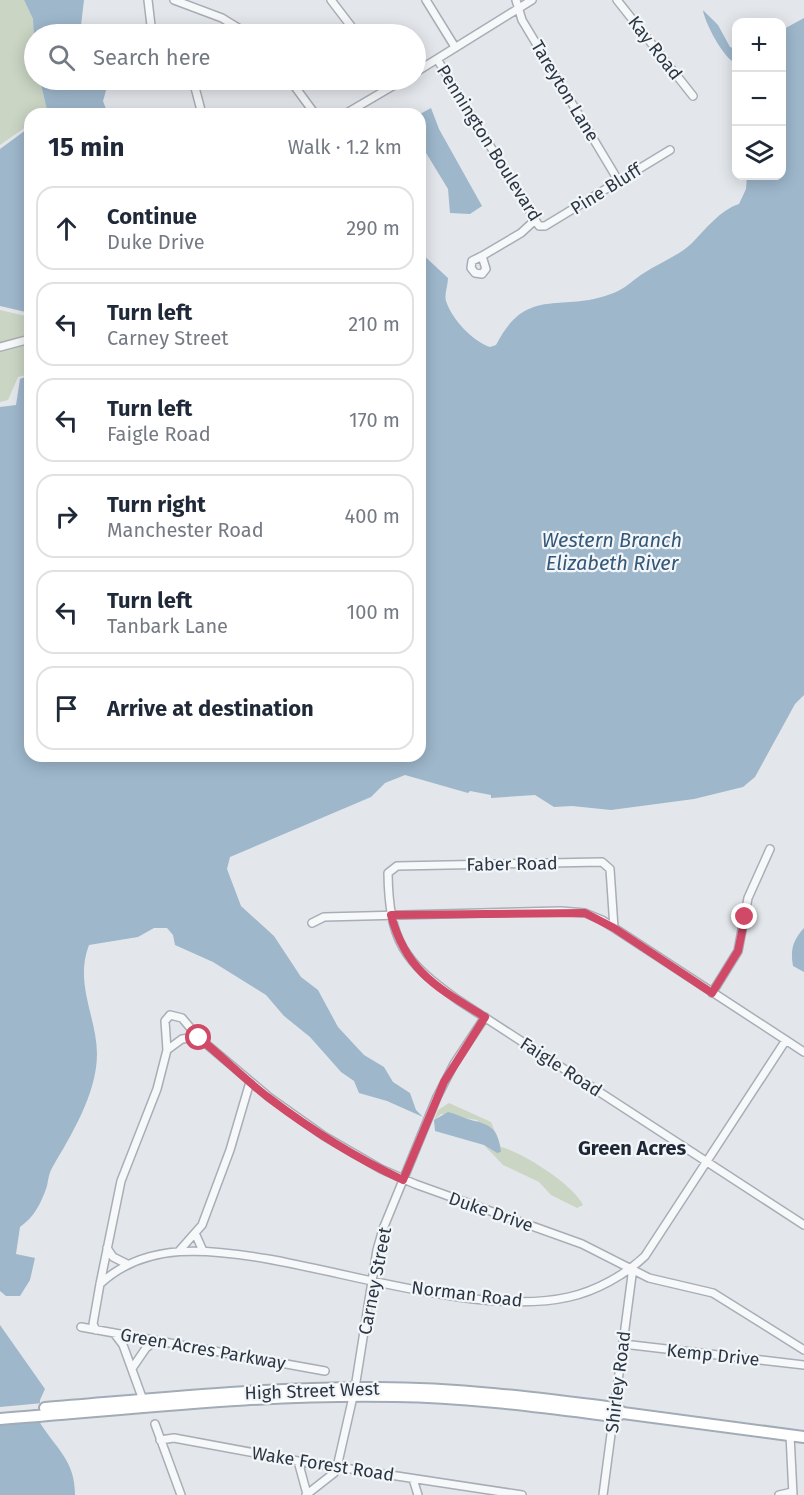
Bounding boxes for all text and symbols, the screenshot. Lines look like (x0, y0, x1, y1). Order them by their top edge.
street label: Kay Road (623, 12, 687, 84)
map controls (732, 18, 786, 180)
button: + (732, 18, 786, 72)
search box (24, 24, 426, 90)
street label: Tareyton Lane (526, 36, 604, 146)
icon: search (45, 41, 78, 74)
text: Search here (93, 44, 211, 71)
street label: Pennington Boulevard (432, 61, 546, 225)
button: − (732, 72, 786, 126)
button: layers (732, 126, 786, 180)
text: 15 min (48, 132, 124, 163)
text: Walk · 1.2 km (288, 135, 402, 159)
street label: Pine Bluff (566, 158, 647, 219)
text: Continue (107, 203, 197, 230)
icon: ahead (50, 212, 83, 245)
text: 290 m (346, 216, 400, 240)
text: Duke Drive (107, 230, 205, 254)
text: Turn left (107, 299, 192, 326)
icon: left (50, 308, 83, 341)
text: 210 m (348, 312, 400, 336)
text: Carney Street (107, 326, 229, 350)
text: Turn left (107, 395, 192, 422)
icon: left (50, 404, 83, 437)
text: 170 m (349, 408, 400, 432)
text: Faigle Road (107, 422, 211, 446)
text: Turn right (107, 491, 206, 518)
icon: right (50, 500, 83, 533)
text: 400 m (345, 504, 400, 528)
text: Manchester Road (107, 518, 264, 542)
water label: Western Branch Elizabeth River (542, 528, 682, 575)
text: Turn left (107, 587, 192, 614)
icon: left (50, 596, 83, 629)
text: 100 m (347, 600, 400, 624)
text: Tanbark Lane (107, 614, 228, 638)
icon: arrive (50, 692, 83, 725)
text: Arrive at destination (107, 695, 314, 722)
street label: Faber Road (466, 852, 558, 876)
route end (731, 903, 757, 929)
route start (185, 1024, 211, 1050)
street label: Faigle Road (516, 1032, 606, 1102)
district label: Green Acres (578, 1136, 686, 1160)
street label: Duke Drive (446, 1187, 536, 1237)
street label: Carney Street (354, 1225, 396, 1337)
street label: Norman Road (410, 1276, 524, 1312)
street label: Green Acres Parkway (119, 1324, 288, 1374)
street label: Shirley Road (601, 1330, 635, 1434)
street label: Kemp Drive (665, 1339, 761, 1371)
street label: High Street West (244, 1378, 380, 1404)
street label: Wake Forest Road (250, 1442, 396, 1486)

